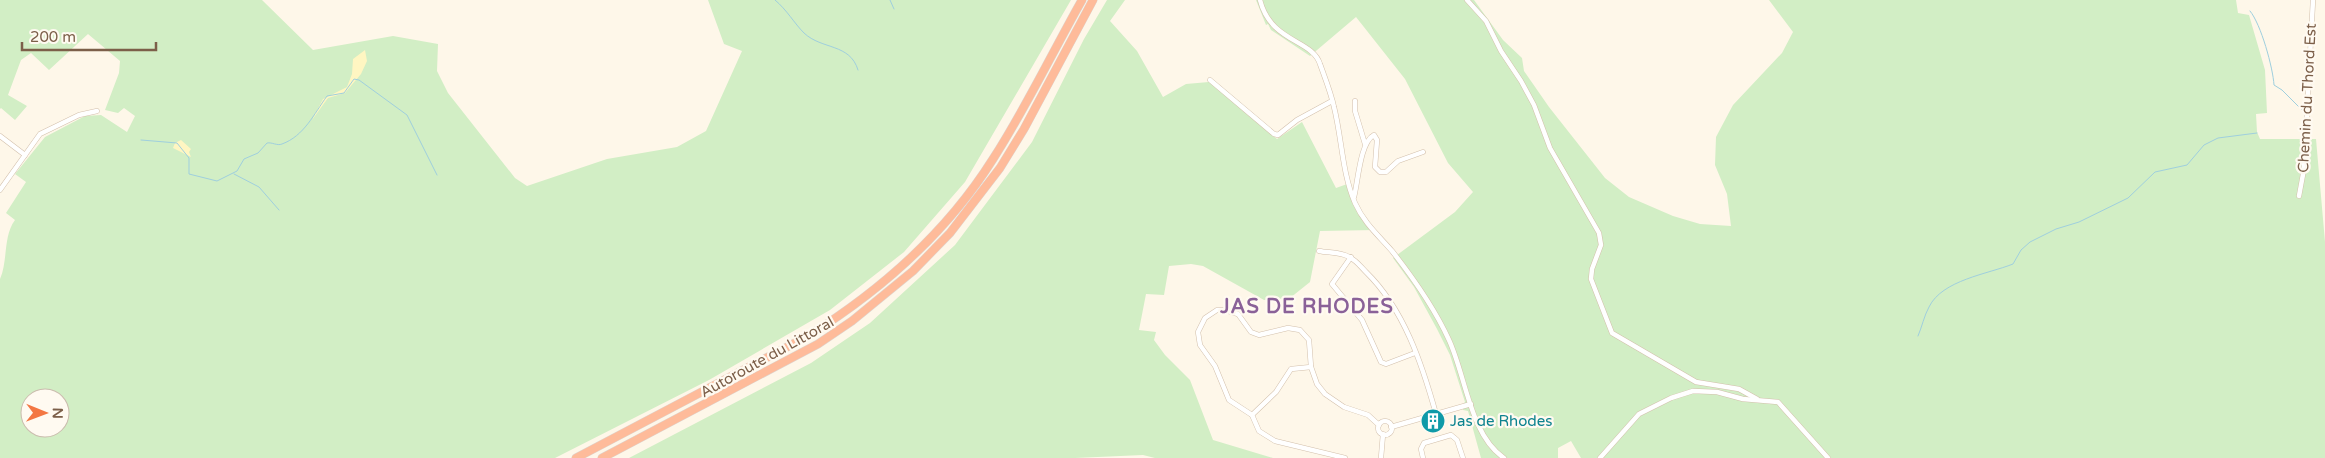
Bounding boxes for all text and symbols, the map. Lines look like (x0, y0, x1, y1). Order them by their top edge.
scale bar (22, 20, 156, 52)
street label: Chemin du Thord Est (2294, 23, 2320, 173)
text: 200 m (30, 28, 76, 46)
district label: JAS DE RHODES (1219, 295, 1394, 319)
street label: Autoroute du Littoral (697, 313, 837, 401)
north arrow (20, 388, 70, 438)
text: N (49, 407, 66, 419)
building icon: Jas de Rhodes (1420, 408, 1446, 434)
place label: Jas de Rhodes (1450, 412, 1552, 430)

